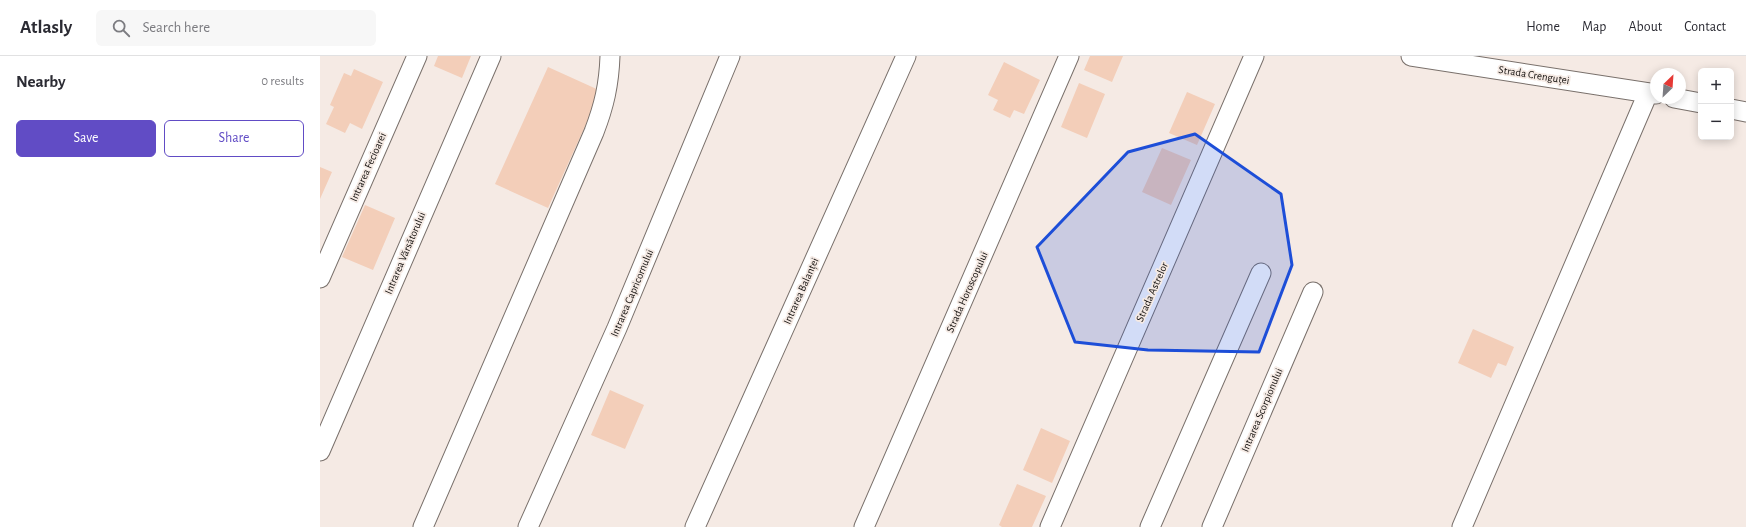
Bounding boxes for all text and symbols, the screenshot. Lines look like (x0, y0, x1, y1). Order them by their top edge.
search box (96, 10, 376, 46)
icon: search (110, 17, 132, 39)
text: Atlasly (20, 18, 72, 37)
text: Search here (142, 20, 210, 35)
text: Home (1526, 20, 1560, 34)
text: Map (1582, 20, 1606, 34)
text: About (1628, 20, 1662, 34)
text: Contact (1684, 20, 1726, 34)
street label: Strada Crenguței (1498, 64, 1570, 87)
north arrow (1650, 68, 1686, 104)
map controls (1698, 68, 1734, 140)
button: + (1698, 68, 1734, 104)
text: Nearby (16, 73, 66, 90)
text: 0 results (261, 75, 304, 88)
button: − (1698, 104, 1734, 140)
button: Save (16, 120, 156, 157)
button: Share (164, 120, 304, 157)
street label: Intrarea Fecioarei (348, 131, 388, 203)
street label: Intrarea Vărsătorului (383, 210, 427, 296)
street label: Intrarea Capricornului (609, 248, 655, 338)
street label: Strada Horoscopului (944, 250, 990, 334)
street label: Intrarea Balanței (781, 256, 821, 326)
street label: Strada Astrelor (1134, 260, 1170, 323)
street label: Intrarea Scorpionului (1239, 367, 1285, 453)

